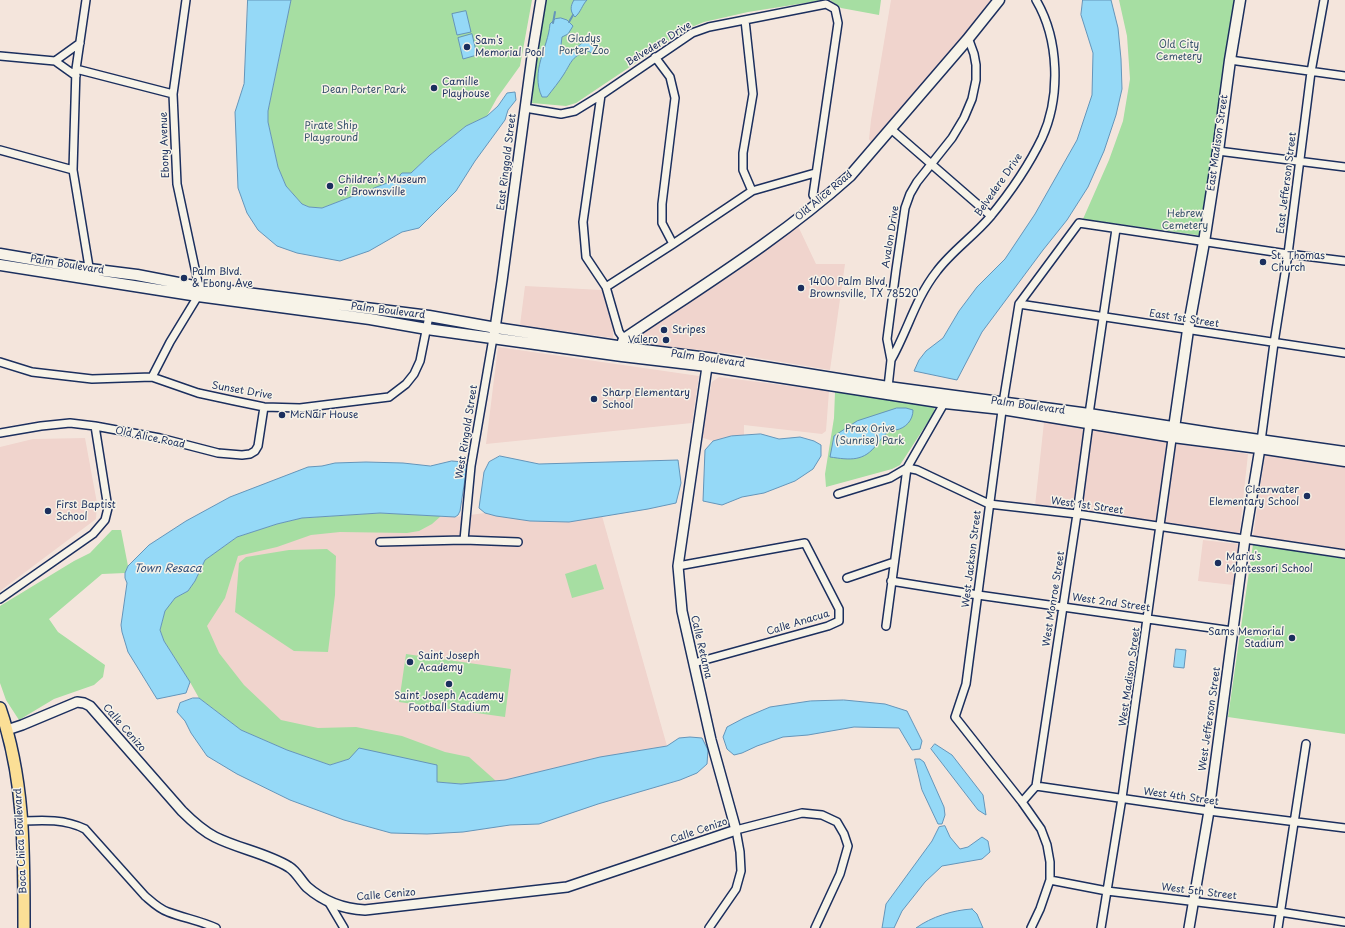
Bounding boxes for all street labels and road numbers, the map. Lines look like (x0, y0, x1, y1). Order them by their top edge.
street label: Belvedere Drive (624, 19, 694, 69)
street label: East Madison Street (1205, 94, 1231, 192)
street label: Ebony Avenue (158, 112, 172, 178)
street label: East Ringgold Street (495, 113, 519, 211)
street label: East Jefferson Street (1275, 131, 1299, 235)
street label: Belvedere Drive (973, 151, 1025, 219)
street label: Old Alice Road (793, 169, 855, 223)
street label: Avalon Drive (880, 205, 902, 269)
street label: Palm Boulevard (29, 253, 105, 277)
street label: Palm Boulevard (350, 300, 426, 322)
street label: East 1st Street (1148, 308, 1220, 330)
street label: Palm Boulevard (670, 348, 746, 370)
street label: Sunset Drive (211, 380, 273, 402)
street label: West Ringold Street (454, 384, 480, 480)
street label: Palm Boulevard (990, 395, 1066, 417)
street label: Old Alice Road (114, 425, 186, 451)
street label: West 1st Street (1050, 495, 1124, 517)
street label: West Jackson Street (960, 510, 984, 608)
street label: West Monroe Street (1041, 550, 1067, 648)
street label: West 2nd Street (1071, 592, 1151, 614)
street label: Calle Anacua (765, 608, 831, 638)
street label: Calle Retama (688, 614, 714, 680)
street label: West Madison Street (1117, 627, 1143, 727)
street label: West Jefferson Street (1197, 666, 1223, 772)
street label: Calle Cenizo (100, 702, 148, 754)
street label: West 4th Street (1142, 786, 1220, 808)
street label: Boca Chica Boulevard (12, 788, 30, 894)
street label: Calle Cenizo (669, 816, 729, 846)
street label: West 5th Street (1161, 881, 1237, 903)
street label: Calle Cenizo (356, 886, 416, 904)

